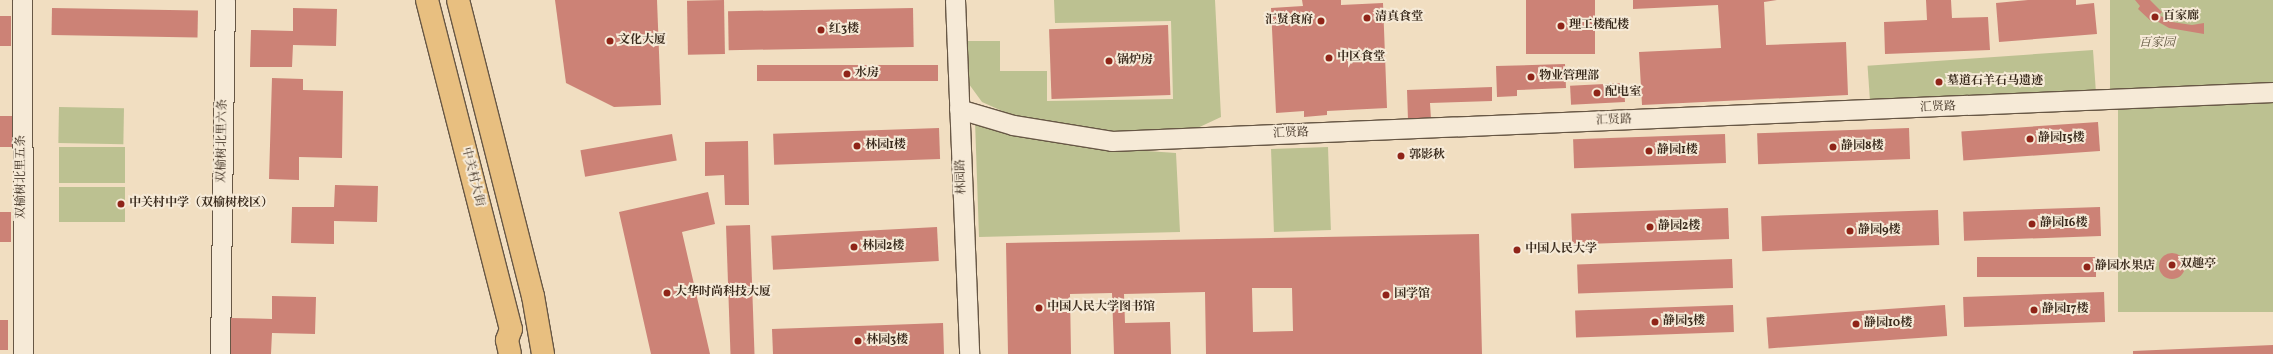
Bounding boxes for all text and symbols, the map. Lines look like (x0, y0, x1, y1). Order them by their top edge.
place label: 百家廊 (2163, 10, 2199, 24)
place label: 清真食堂 (1375, 11, 1423, 25)
marker: 百家廊 (2150, 12, 2160, 22)
marker: 清真食堂 (1362, 13, 1372, 23)
place label: 汇贤食府 (1265, 14, 1313, 28)
marker: 汇贤食府 (1316, 16, 1326, 26)
place label: 理工楼配楼 (1569, 19, 1629, 33)
marker: 理工楼配楼 (1556, 21, 1566, 31)
place label: 红3楼 (829, 23, 859, 37)
marker: 红3楼 (816, 25, 826, 35)
place label: 文化大厦 (618, 34, 666, 48)
marker: 文化大厦 (605, 36, 615, 46)
park label: 百家园 (2139, 37, 2175, 51)
place label: 中区食堂 (1337, 51, 1385, 65)
marker: 中区食堂 (1324, 53, 1334, 63)
place label: 锅炉房 (1117, 54, 1153, 68)
marker: 锅炉房 (1104, 56, 1114, 66)
place label: 水房 (855, 67, 879, 81)
marker: 水房 (842, 69, 852, 79)
place label: 物业管理部 (1539, 70, 1599, 84)
marker: 物业管理部 (1526, 72, 1536, 82)
place label: 墓道石羊石马遗迹 (1947, 75, 2043, 89)
marker: 墓道石羊石马遗迹 (1934, 77, 1944, 87)
place label: 配电室 (1605, 86, 1641, 100)
marker: 配电室 (1592, 88, 1602, 98)
street label: 双榆树北里六条 (215, 99, 231, 183)
street label: 汇贤路 (1920, 100, 1956, 116)
street label: 汇贤路 (1596, 113, 1632, 129)
street label: 汇贤路 (1273, 126, 1309, 142)
place label: 静园15楼 (2038, 132, 2085, 146)
marker: 静园15楼 (2025, 134, 2035, 144)
street label: 双榆树北里五条 (15, 135, 29, 219)
place label: 林园1楼 (865, 139, 906, 153)
place label: 静园8楼 (1841, 140, 1884, 154)
marker: 林园1楼 (852, 141, 862, 151)
marker: 静园8楼 (1828, 142, 1838, 152)
place label: 静园1楼 (1657, 144, 1698, 158)
street label: 中关村大街 (458, 146, 486, 208)
marker: 静园1楼 (1644, 146, 1654, 156)
place label: 郭影秋 (1409, 149, 1445, 163)
marker: 郭影秋 (1396, 151, 1406, 161)
street label: 林园路 (954, 159, 970, 195)
place label: 中关村中学（双榆树校区） (129, 197, 273, 211)
marker: 中关村中学（双榆树校区） (116, 199, 126, 209)
place label: 静园16楼 (2040, 217, 2087, 231)
marker: 静园16楼 (2027, 219, 2037, 229)
place label: 静园2楼 (1658, 220, 1700, 234)
marker: 静园2楼 (1645, 222, 1655, 232)
place label: 静园9楼 (1858, 224, 1901, 238)
marker: 静园9楼 (1845, 226, 1855, 236)
place label: 林园2楼 (862, 240, 904, 254)
marker: 林园2楼 (849, 242, 859, 252)
place label: 中国人民大学 (1525, 243, 1597, 257)
marker: 中国人民大学 (1512, 245, 1522, 255)
place label: 双趣亭 (2180, 258, 2216, 272)
place label: 静园水果店 (2095, 260, 2155, 274)
marker: 双趣亭 (2167, 260, 2177, 270)
marker: 静园水果店 (2082, 262, 2092, 272)
place label: 大华时尚科技大厦 (675, 286, 771, 300)
marker: 大华时尚科技大厦 (662, 288, 672, 298)
place label: 国学馆 (1394, 288, 1430, 302)
marker: 国学馆 (1381, 290, 1391, 300)
place label: 中国人民大学图书馆 (1047, 301, 1155, 315)
marker: 中国人民大学图书馆 (1034, 303, 1044, 313)
place label: 静园17楼 (2042, 303, 2089, 317)
marker: 静园17楼 (2029, 305, 2039, 315)
place label: 静园3楼 (1663, 315, 1705, 329)
marker: 静园3楼 (1650, 317, 1660, 327)
place label: 静园10楼 (1864, 317, 1912, 331)
marker: 静园10楼 (1851, 319, 1861, 329)
place label: 林园3楼 (866, 334, 908, 348)
marker: 林园3楼 (853, 336, 863, 346)

